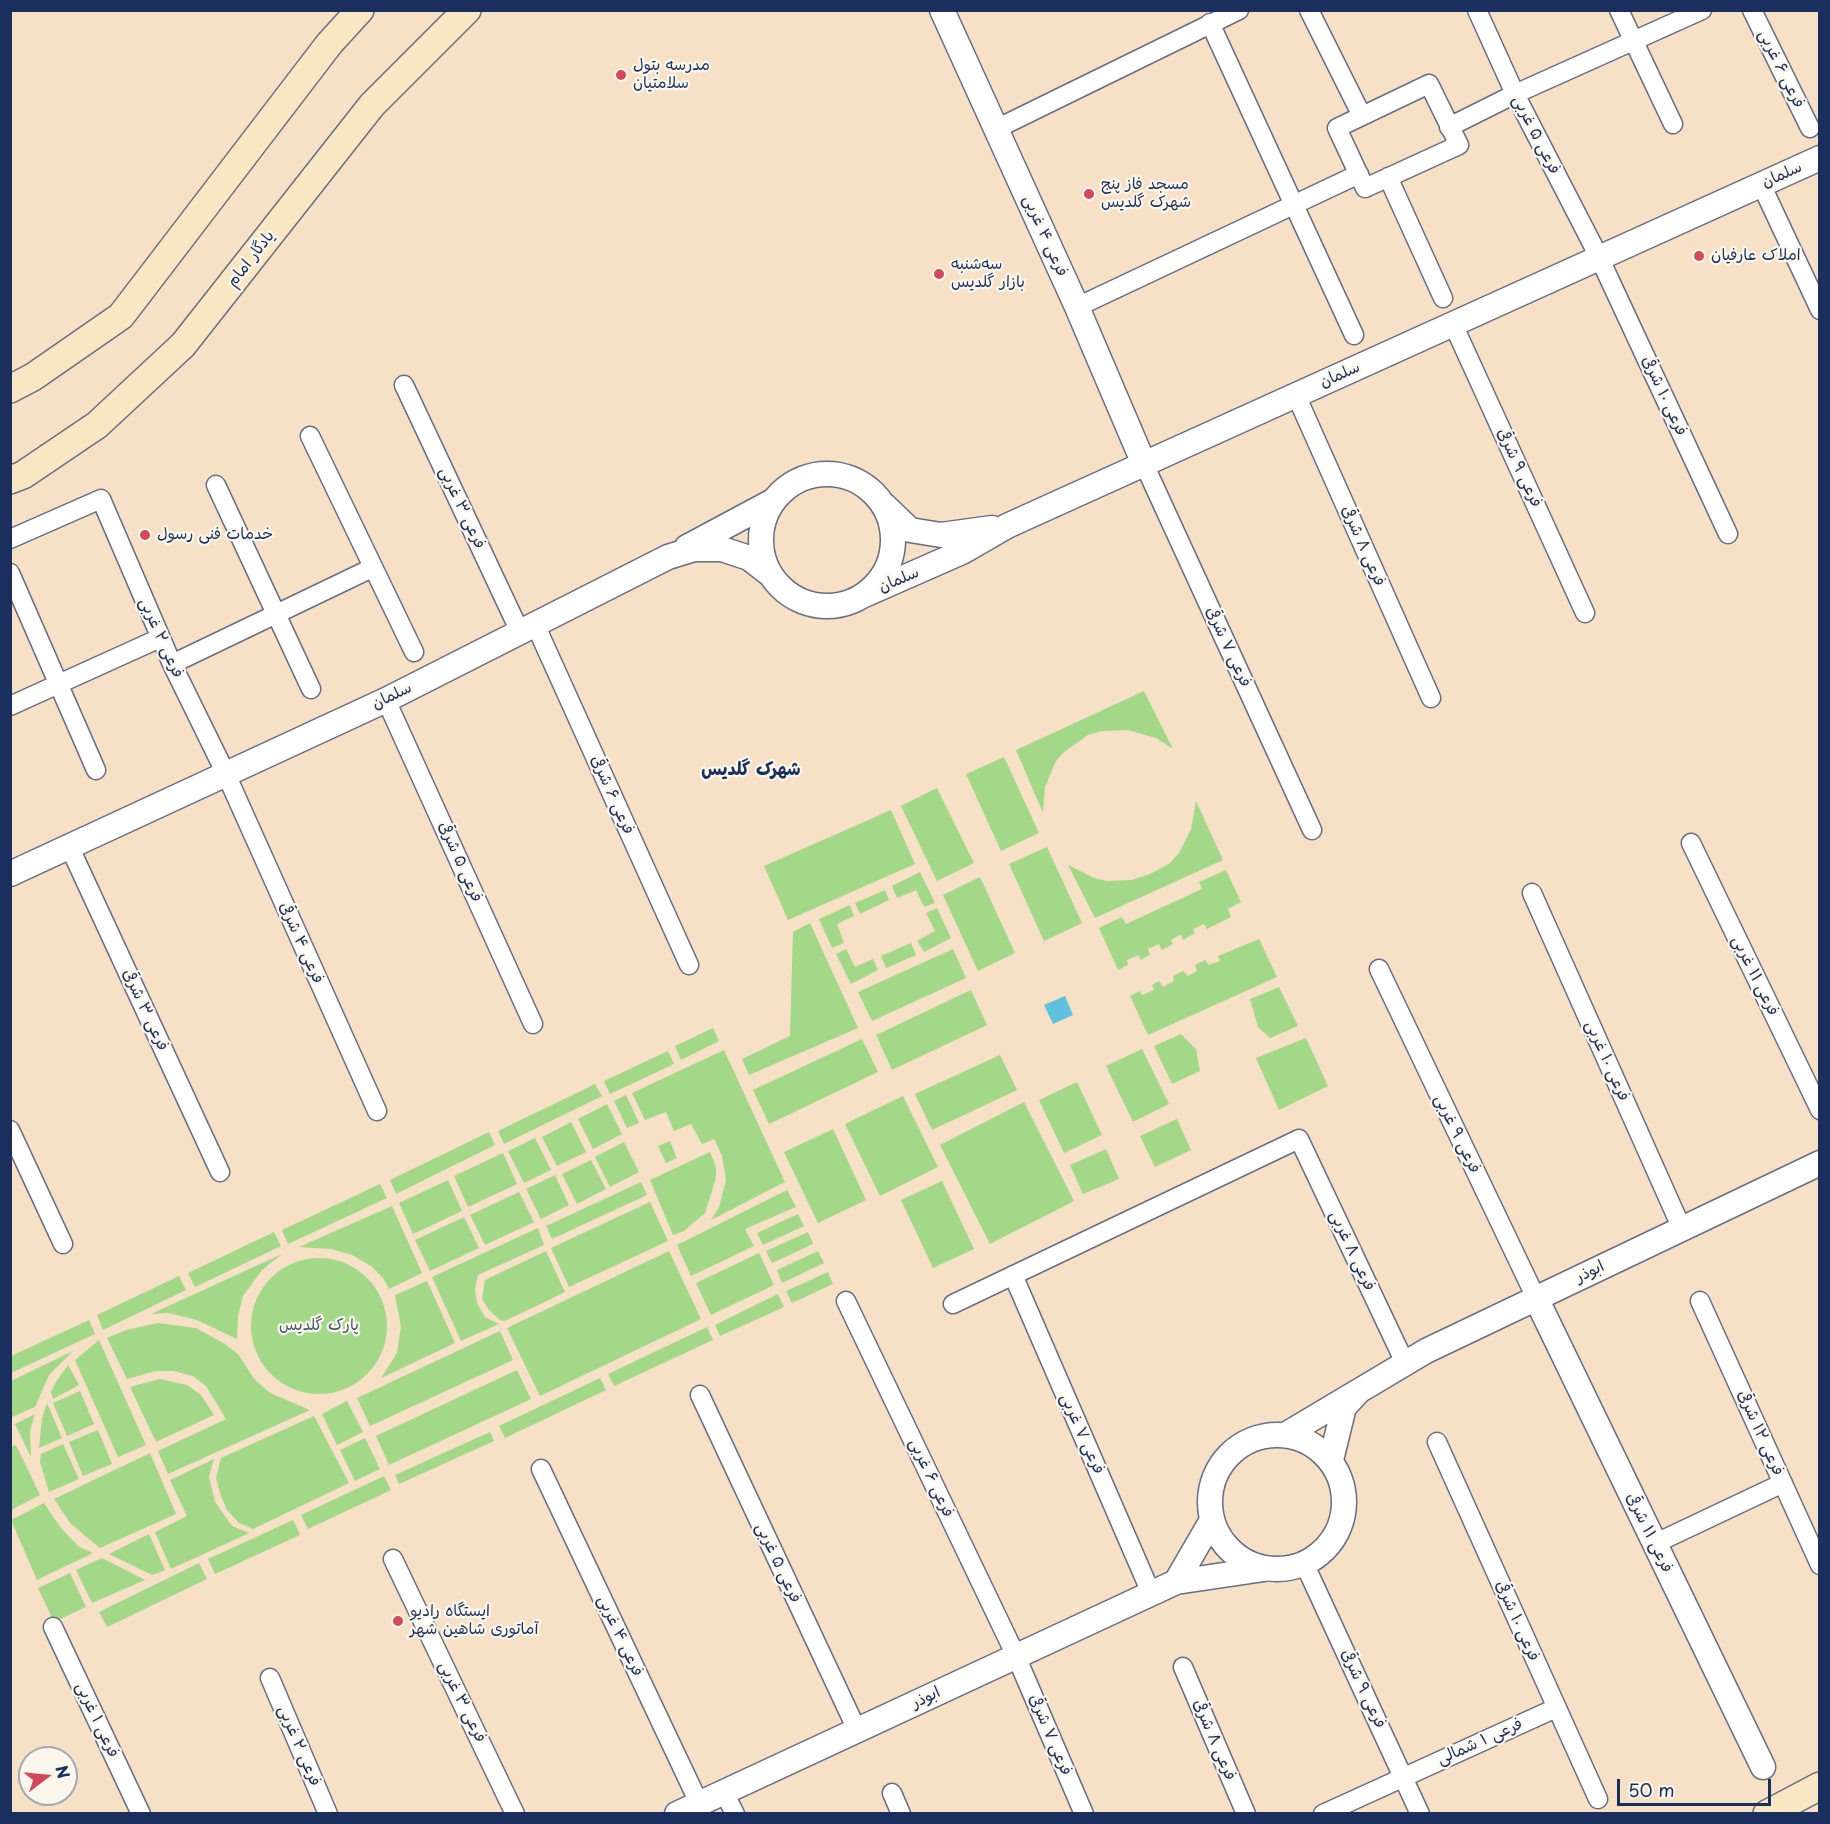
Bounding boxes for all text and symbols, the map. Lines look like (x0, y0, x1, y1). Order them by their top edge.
street label: فرعی ۶ غربی (1754, 27, 1808, 111)
place label: مدرسه بتول سلامتیان (633, 56, 710, 94)
marker: مدرسه بتول سلامتیان (614, 68, 628, 82)
street label: فرعی ۵ غربی (1508, 92, 1564, 178)
street label: سلمان (1759, 158, 1805, 192)
place label: مسجد فاز پنج شهرک گلدیس (1101, 175, 1191, 213)
marker: مسجد فاز پنج شهرک گلدیس (1082, 187, 1096, 201)
street label: فرعی ۴ غربی (1019, 192, 1071, 280)
street label: یادگار امام (223, 227, 279, 291)
place label: املاک عارفیان (1711, 246, 1801, 266)
marker: املاک عارفیان (1692, 249, 1706, 263)
place label: سه‌شنبه بازار گلدیس (951, 255, 1025, 293)
marker: سه‌شنبه بازار گلدیس (932, 267, 946, 281)
street label: فرعی ۱۰ شرقی (1637, 353, 1691, 439)
street label: سلمان (1317, 358, 1363, 392)
street label: فرعی ۹ شرقی (1492, 425, 1546, 511)
street label: فرعی ۳ غربی (435, 464, 489, 552)
street label: فرعی ۸ شرقی (1337, 503, 1389, 589)
place label: خدمات فنی رسول (157, 525, 273, 545)
marker: خدمات فنی رسول (138, 528, 152, 542)
street label: سلمان (876, 563, 922, 597)
street label: فرعی ۲ غربی (135, 595, 187, 681)
street label: فرعی ۷ شرقی (1201, 604, 1255, 690)
street label: سلمان (369, 678, 415, 714)
street label: فرعی ۶ شرقی (586, 752, 638, 838)
district label: شهرک گلدیس (701, 759, 801, 781)
street label: فرعی ۵ شرقی (434, 819, 486, 905)
street label: فرعی ۴ شرقی (275, 899, 327, 987)
street label: فرعی ۱۱ غربی (1727, 933, 1783, 1019)
street label: فرعی ۳ شرقی (118, 966, 172, 1054)
street label: فرعی ۱۰ غربی (1581, 1018, 1633, 1104)
street label: فرعی ۹ غربی (1430, 1092, 1484, 1176)
street label: فرعی ۸ غربی (1325, 1208, 1379, 1294)
street label: ابوذر (1572, 1257, 1608, 1287)
park label: پارک گلدیس (279, 1316, 359, 1336)
street label: فرعی ۱۲ شرقی (1733, 1387, 1787, 1479)
street label: فرعی ۷ غربی (1056, 1391, 1108, 1477)
street label: فرعی ۶ غربی (904, 1436, 958, 1520)
street label: فرعی ۱۱ شرقی (1621, 1490, 1677, 1576)
street label: فرعی ۵ غربی (751, 1520, 805, 1606)
street label: فرعی ۱۰ شرقی (1491, 1578, 1543, 1664)
street label: فرعی ۴ غربی (593, 1593, 647, 1679)
place label: ایستگاه رادیو آماتوری شاهین شهر (410, 1602, 538, 1640)
marker: ایستگاه رادیو آماتوری شاهین شهر (391, 1614, 405, 1628)
street label: فرعی ۹ شرقی (1336, 1646, 1390, 1732)
street label: فرعی ۳ غربی (434, 1658, 490, 1746)
street label: فرعی ۱ غربی (71, 1679, 123, 1761)
street label: ابوذر (908, 1683, 944, 1713)
street label: فرعی ۷ شرقی (1024, 1692, 1076, 1778)
street label: فرعی ۸ شرقی (1188, 1697, 1240, 1783)
street label: فرعی ۲ غربی (273, 1703, 325, 1789)
street label: فرعی ۱ شمالی (1434, 1715, 1526, 1769)
north arrow (18, 1746, 78, 1806)
text: N (50, 1762, 77, 1781)
scale bar (1620, 1767, 1774, 1805)
text: 50 m (1628, 1776, 1675, 1803)

